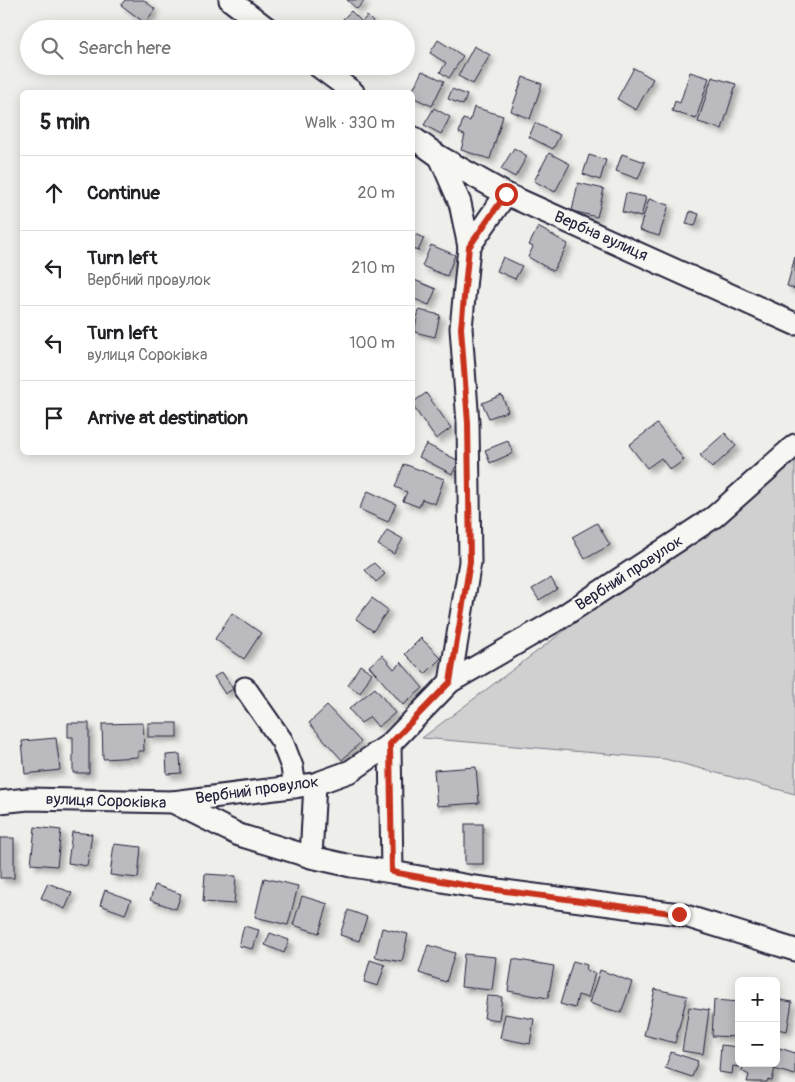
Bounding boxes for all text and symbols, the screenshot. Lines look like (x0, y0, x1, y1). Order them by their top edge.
search box (20, 20, 415, 75)
icon: search (38, 34, 66, 62)
text: Search here (78, 36, 171, 60)
text: 5 min (40, 109, 90, 136)
text: Walk · 330 m (305, 113, 395, 133)
icon: ahead (40, 179, 68, 207)
text: Continue (87, 181, 160, 205)
text: 20 m (357, 183, 395, 203)
route start (495, 183, 518, 206)
street label: Вербна вулиця (551, 206, 651, 266)
text: Turn left (87, 246, 157, 270)
icon: left (40, 254, 68, 282)
text: 210 m (351, 258, 395, 278)
text: Вербний провулок (87, 270, 211, 290)
text: Turn left (87, 321, 157, 345)
icon: left (40, 329, 68, 357)
text: 100 m (349, 333, 395, 353)
text: вулиця Сороківка (87, 345, 208, 365)
icon: arrive (40, 404, 68, 432)
text: Arrive at destination (87, 406, 248, 430)
street label: Вербний провулок (571, 531, 687, 615)
street label: Вербний провулок (194, 771, 320, 809)
street label: вулиця Сороківка (45, 789, 167, 813)
route end (668, 903, 691, 926)
map controls (735, 977, 780, 1067)
button: + (735, 977, 780, 1022)
button: − (735, 1022, 780, 1067)

